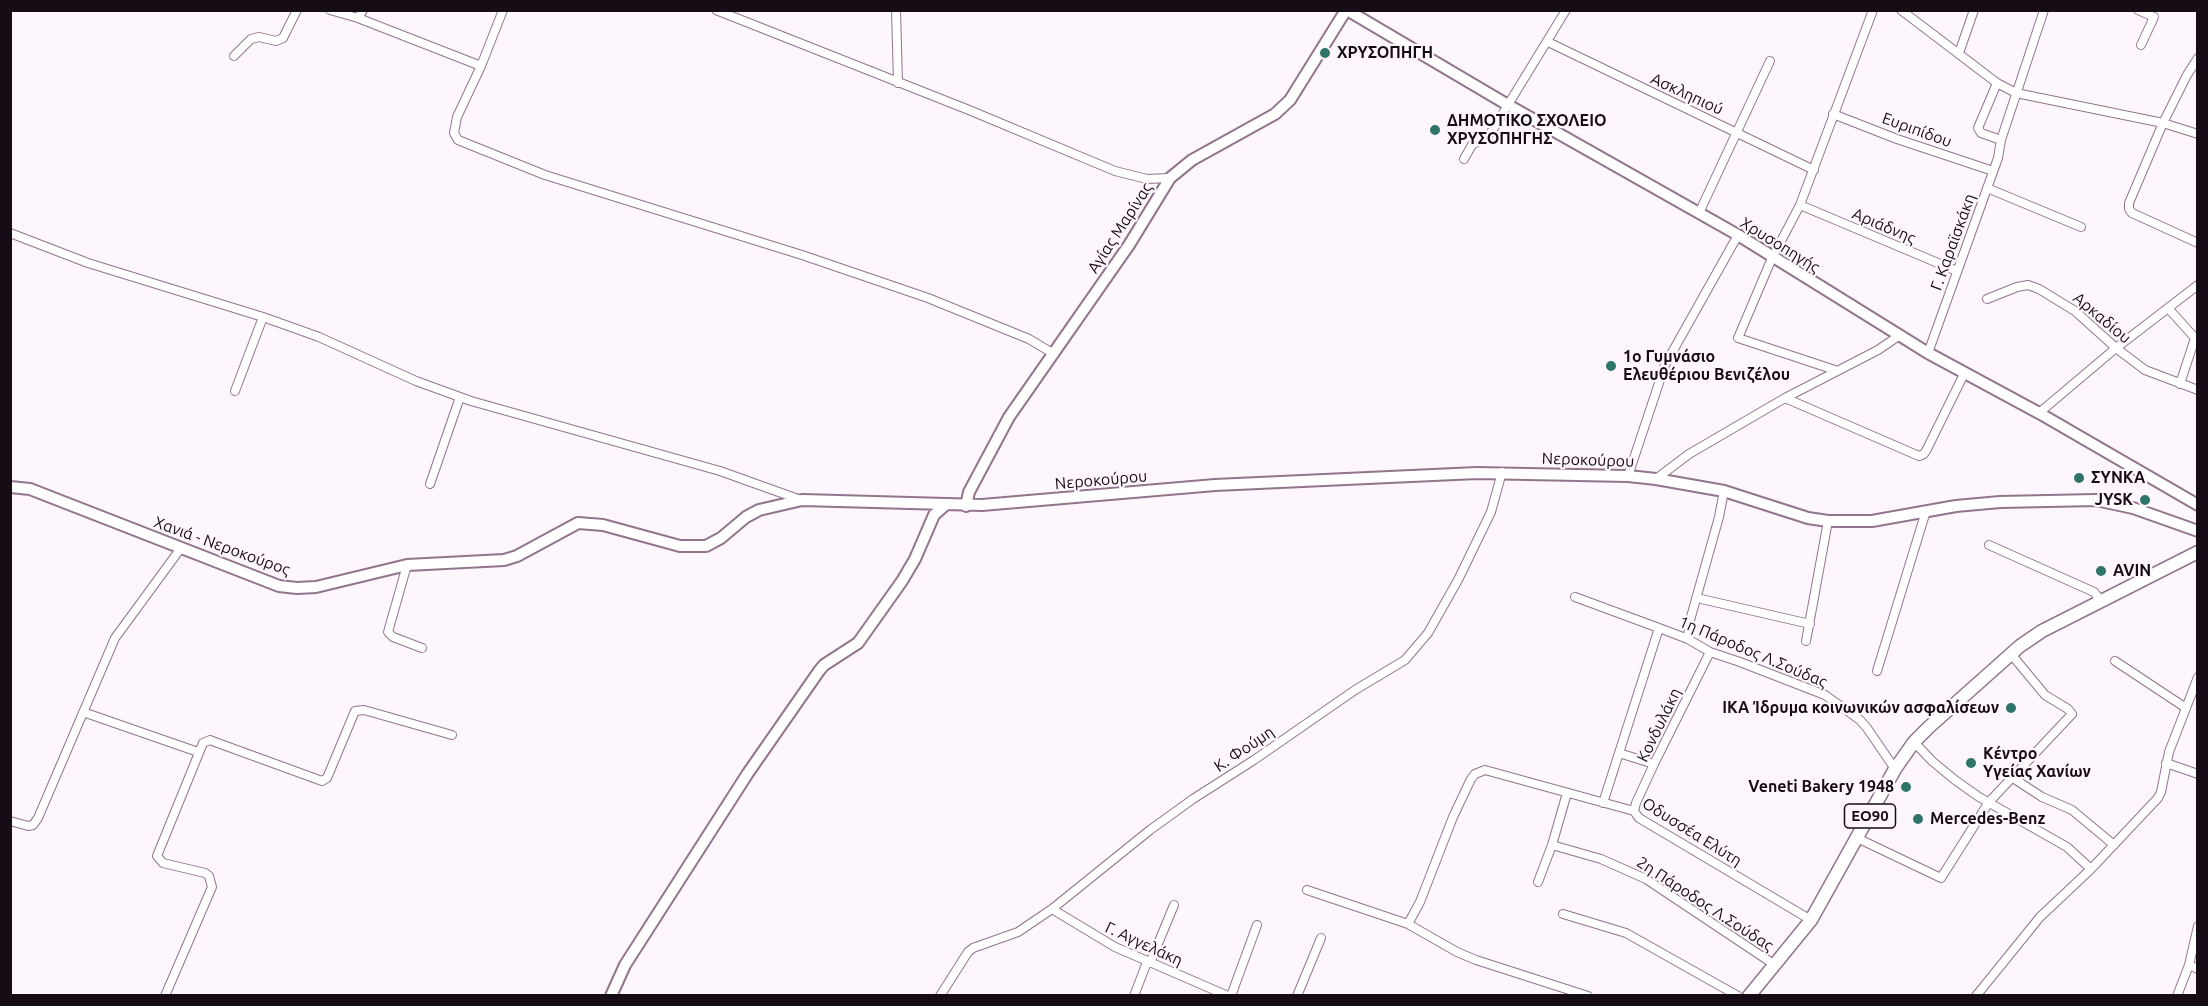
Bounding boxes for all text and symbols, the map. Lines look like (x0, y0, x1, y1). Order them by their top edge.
place label: ΧΡΥΣΟΠΗΓΗ (1337, 43, 1433, 63)
marker: ΧΡΥΣΟΠΗΓΗ (1318, 46, 1332, 60)
street label: Ασκληπιού (1648, 69, 1726, 119)
street label: Ευριπίδου (1880, 109, 1954, 151)
place label: ΔΗΜΟΤΙΚΟ ΣΧΟΛΕΙΟ ΧΡΥΣΟΠΗΓΗΣ (1447, 111, 1607, 149)
marker: ΔΗΜΟΤΙΚΟ ΣΧΟΛΕΙΟ ΧΡΥΣΟΠΗΓΗΣ (1428, 123, 1442, 137)
street label: Αγίας Μαρίνας (1084, 179, 1156, 277)
street label: Γ. Καραϊσκάκη (1927, 191, 1979, 293)
street label: Αριάδνης (1849, 204, 1919, 248)
street label: Χρυσοπηγής (1737, 213, 1823, 277)
street label: Αρκαδίου (2069, 288, 2135, 348)
place label: 1ο Γυμνάσιο Ελευθέριου Βενιζέλου (1623, 347, 1790, 385)
marker: 1ο Γυμνάσιο Ελευθέριου Βενιζέλου (1604, 359, 1618, 373)
street label: Νεροκούρου (1541, 449, 1635, 471)
street label: Νεροκούρου (1054, 466, 1148, 494)
place label: ΣΥΝΚΑ (2091, 468, 2145, 488)
marker: ΣΥΝΚΑ (2072, 471, 2086, 485)
place label: JYSK (2095, 490, 2133, 510)
marker: JYSK (2138, 493, 2152, 507)
street label: Χανιά - Νεροκούρος (151, 512, 293, 580)
place label: AVIN (2113, 561, 2151, 581)
marker: AVIN (2094, 564, 2108, 578)
street label: 1η Πάροδος Λ.Σούδας (1676, 612, 1830, 692)
street label: Κονδυλάκη (1633, 685, 1685, 765)
place label: ΙΚΑ Ίδρυμα κοινωνικών ασφαλίσεων (1722, 698, 1999, 718)
marker: ΙΚΑ Ίδρυμα κοινωνικών ασφαλίσεων (2004, 701, 2018, 715)
street label: Κ. Φούμη (1210, 722, 1278, 776)
place label: Κέντρο Υγείας Χανίων (1983, 744, 2091, 782)
marker: Κέντρο Υγείας Χανίων (1964, 756, 1978, 770)
place label: Veneti Bakery 1948 (1748, 777, 1894, 797)
marker: Veneti Bakery 1948 (1899, 780, 1913, 794)
street label: Οδυσσέα Ελύτη (1639, 794, 1745, 870)
road number: ΕΟ90 (1844, 804, 1896, 828)
place label: Mercedes-Benz (1930, 809, 2045, 829)
marker: Mercedes-Benz (1911, 812, 1925, 826)
street label: 2η Πάροδος Λ.Σούδας (1633, 853, 1777, 955)
street label: Γ. Αγγελάκη (1102, 918, 1186, 970)

